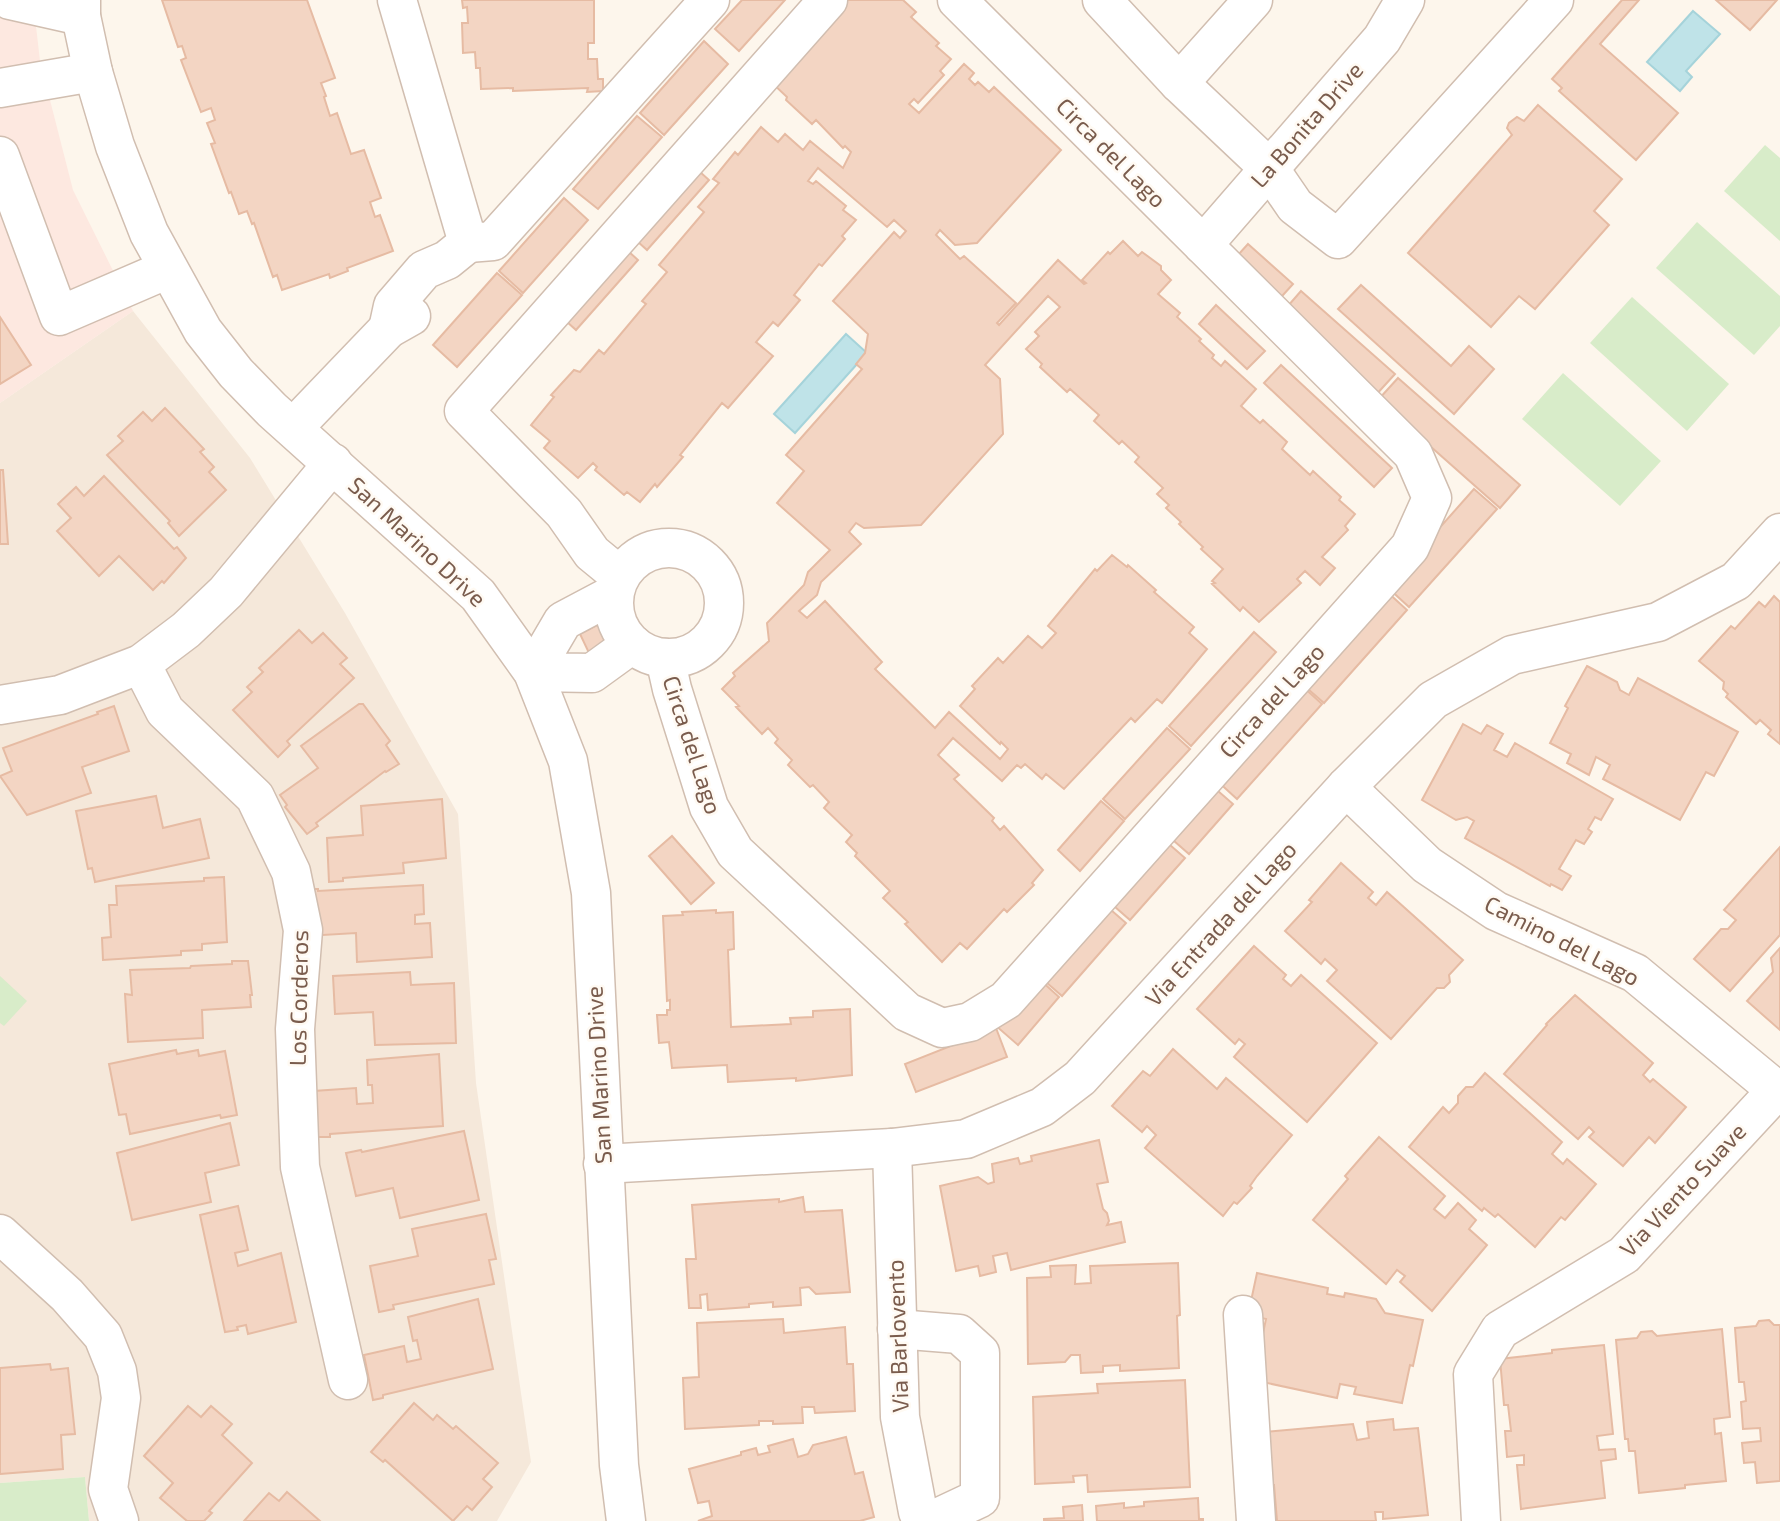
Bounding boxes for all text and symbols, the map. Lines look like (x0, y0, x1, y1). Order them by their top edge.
street label: La Bonita Drive (1244, 56, 1368, 193)
street label: Circa del Lago (1051, 92, 1172, 213)
street label: San Marino Drive (343, 470, 492, 612)
street label: Circa del Lago (1213, 637, 1330, 763)
street label: Circa del Lago (657, 672, 729, 817)
street label: Via Entrada del Lago (1139, 835, 1302, 1012)
street label: Camino del Lago (1480, 889, 1645, 991)
street label: Los Corderos (283, 930, 313, 1066)
street label: San Marino Drive (579, 985, 617, 1165)
street label: Via Viento Suave (1613, 1117, 1751, 1262)
street label: Via Barlovento (880, 1259, 914, 1413)

